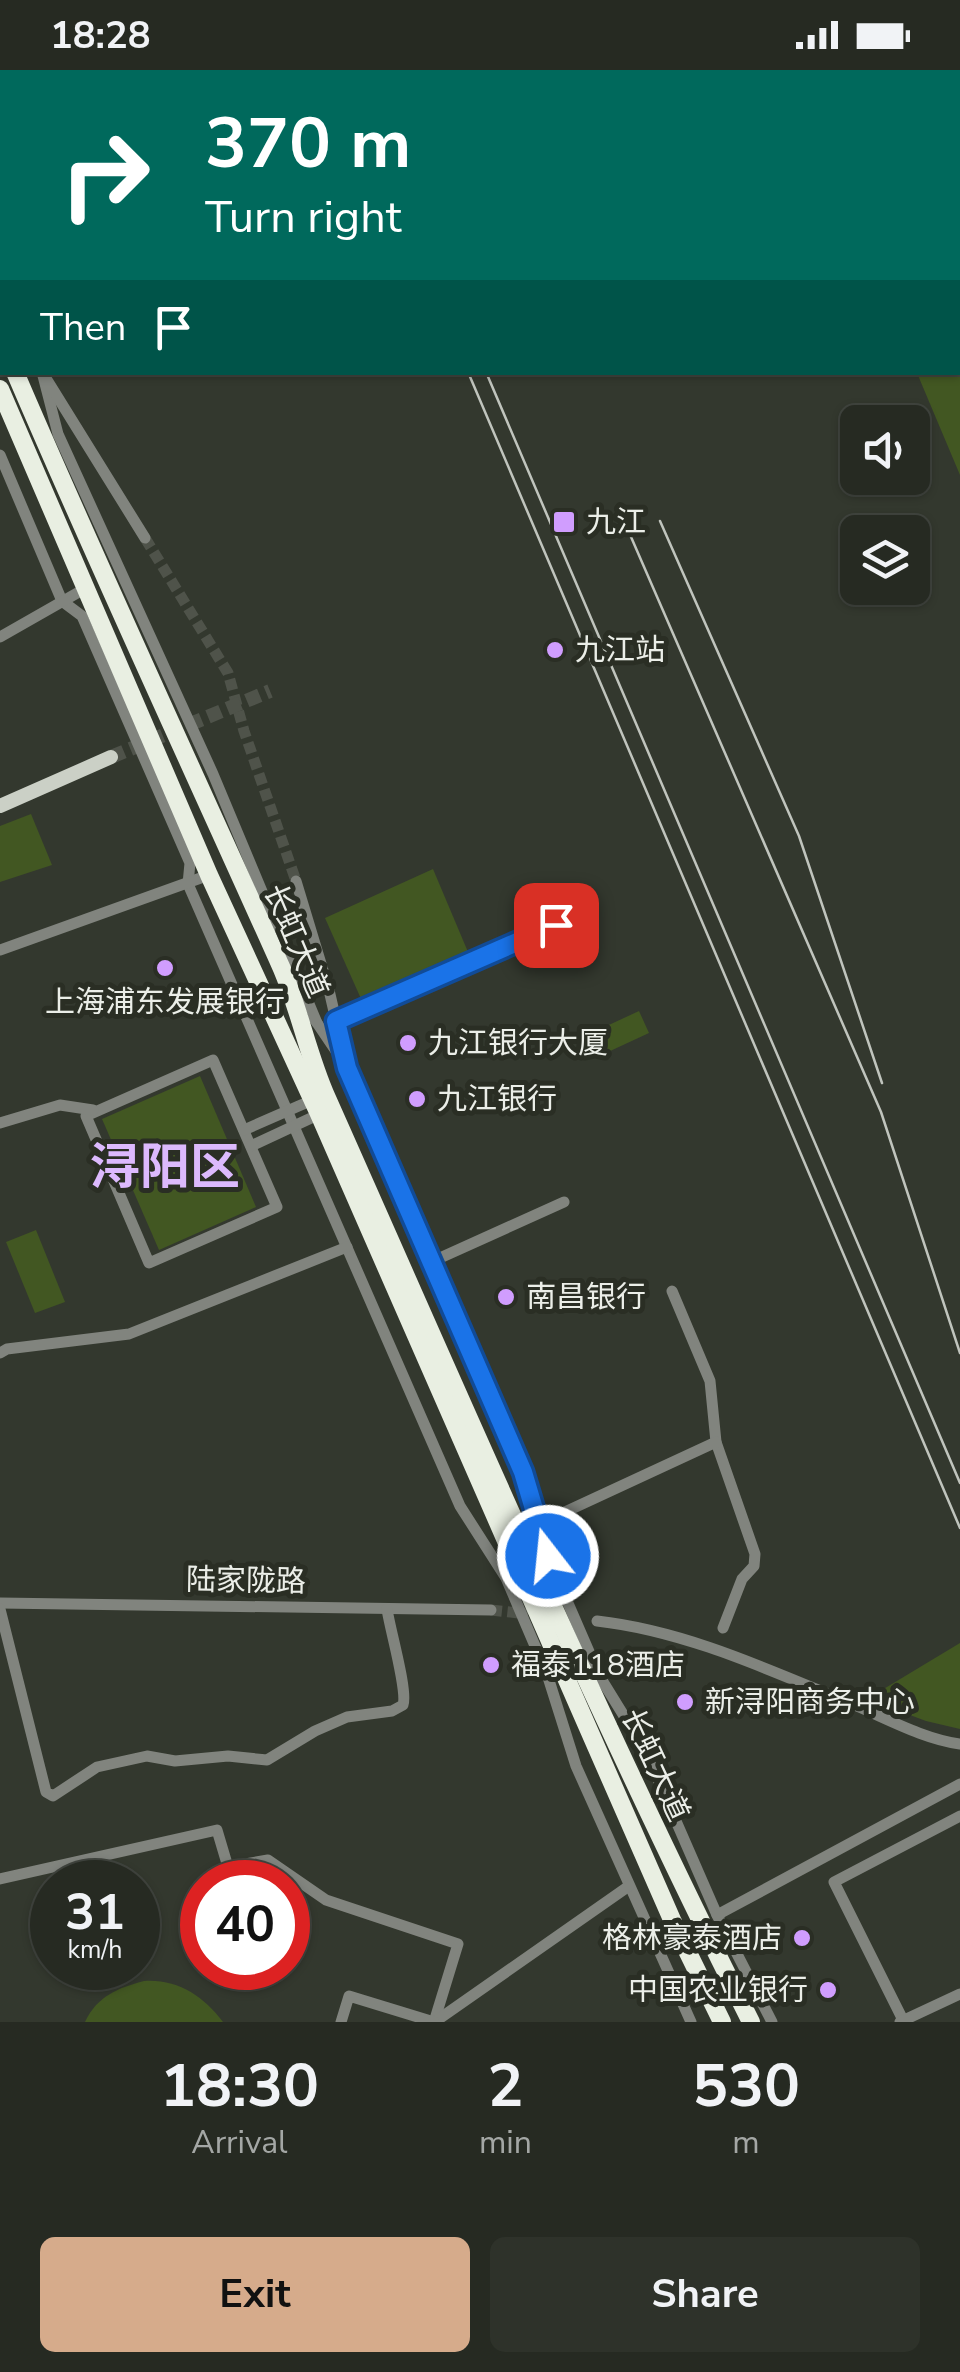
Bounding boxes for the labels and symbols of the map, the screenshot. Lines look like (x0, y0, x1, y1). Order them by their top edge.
place label: 九江 (586, 502, 646, 543)
marker: 九江 (551, 509, 577, 535)
place label: 九江站 (575, 630, 665, 671)
marker: 九江站 (544, 639, 566, 661)
street label: 长虹大道 (254, 878, 338, 1004)
pin (514, 883, 599, 968)
marker: 上海浦东发展银行 (154, 957, 176, 979)
place label: 上海浦东发展银行 (45, 982, 285, 1023)
place label: 九江银行大厦 (428, 1023, 608, 1064)
marker: 九江银行大厦 (397, 1032, 419, 1054)
place label: 九江银行 (437, 1079, 557, 1120)
marker: 九江银行 (406, 1088, 428, 1110)
district label: 浔阳区 (90, 1133, 240, 1202)
place label: 南昌银行 (526, 1277, 646, 1318)
marker: 南昌银行 (495, 1286, 517, 1308)
position arrow (496, 1504, 600, 1608)
street label: 陆家陇路 (186, 1559, 306, 1603)
place label: 福泰118酒店 (511, 1645, 685, 1686)
marker: 福泰118酒店 (480, 1654, 502, 1676)
place label: 新浔阳商务中心 (705, 1682, 915, 1723)
marker: 新浔阳商务中心 (674, 1691, 696, 1713)
street label: 长虹大道 (611, 1702, 699, 1828)
speed limit sign: 40 (180, 1860, 310, 1990)
place label: 格林豪泰酒店 (602, 1918, 782, 1959)
marker: 格林豪泰酒店 (791, 1927, 813, 1949)
place label: 中国农业银行 (628, 1970, 808, 2011)
marker: 中国农业银行 (817, 1979, 839, 2001)

